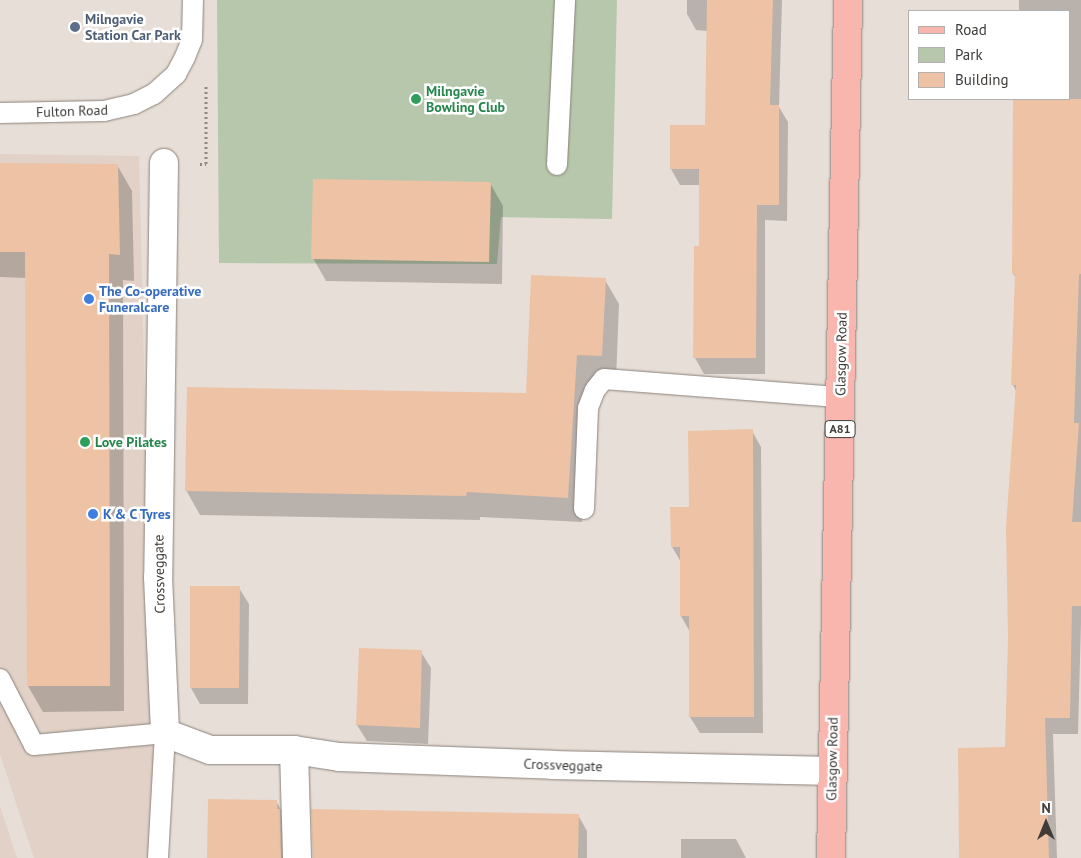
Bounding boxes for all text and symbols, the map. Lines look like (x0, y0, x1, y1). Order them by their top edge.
legend (908, 10, 1071, 100)
place label: Milngavie Station Car Park (85, 11, 181, 44)
text: Road (955, 20, 987, 39)
marker: Milngavie Station Car Park (69, 21, 81, 33)
text: Park (955, 45, 983, 64)
text: Building (955, 70, 1009, 89)
place label: Milngavie Bowling Club (426, 83, 505, 115)
marker: Milngavie Bowling Club (410, 93, 422, 105)
street label: Fulton Road (36, 101, 108, 121)
place label: The Co-operative Funeralcare (99, 283, 202, 316)
marker: The Co-operative Funeralcare (83, 293, 95, 305)
street label: Glasgow Road (832, 312, 850, 396)
road number: A81 (824, 419, 856, 438)
place label: Love Pilates (95, 434, 167, 450)
marker: Love Pilates (79, 436, 91, 448)
place label: K & C Tyres (103, 506, 172, 522)
marker: K & C Tyres (87, 508, 99, 520)
street label: Crossveggate (150, 534, 168, 614)
street label: Glasgow Road (823, 717, 841, 801)
street label: Crossveggate (523, 755, 603, 775)
north arrow (1021, 798, 1071, 848)
text: N (1041, 799, 1051, 817)

